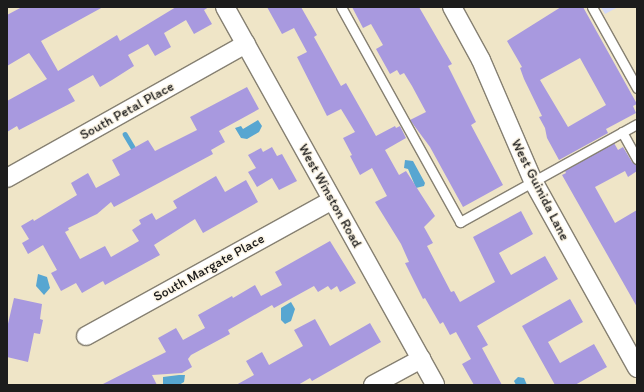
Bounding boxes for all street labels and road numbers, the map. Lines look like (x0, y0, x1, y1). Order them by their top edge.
street label: South Petal Place (77, 78, 177, 144)
street label: West Guinida Lane (507, 136, 573, 244)
street label: West Winston Road (295, 141, 365, 251)
street label: South Margate Place (151, 231, 267, 305)

